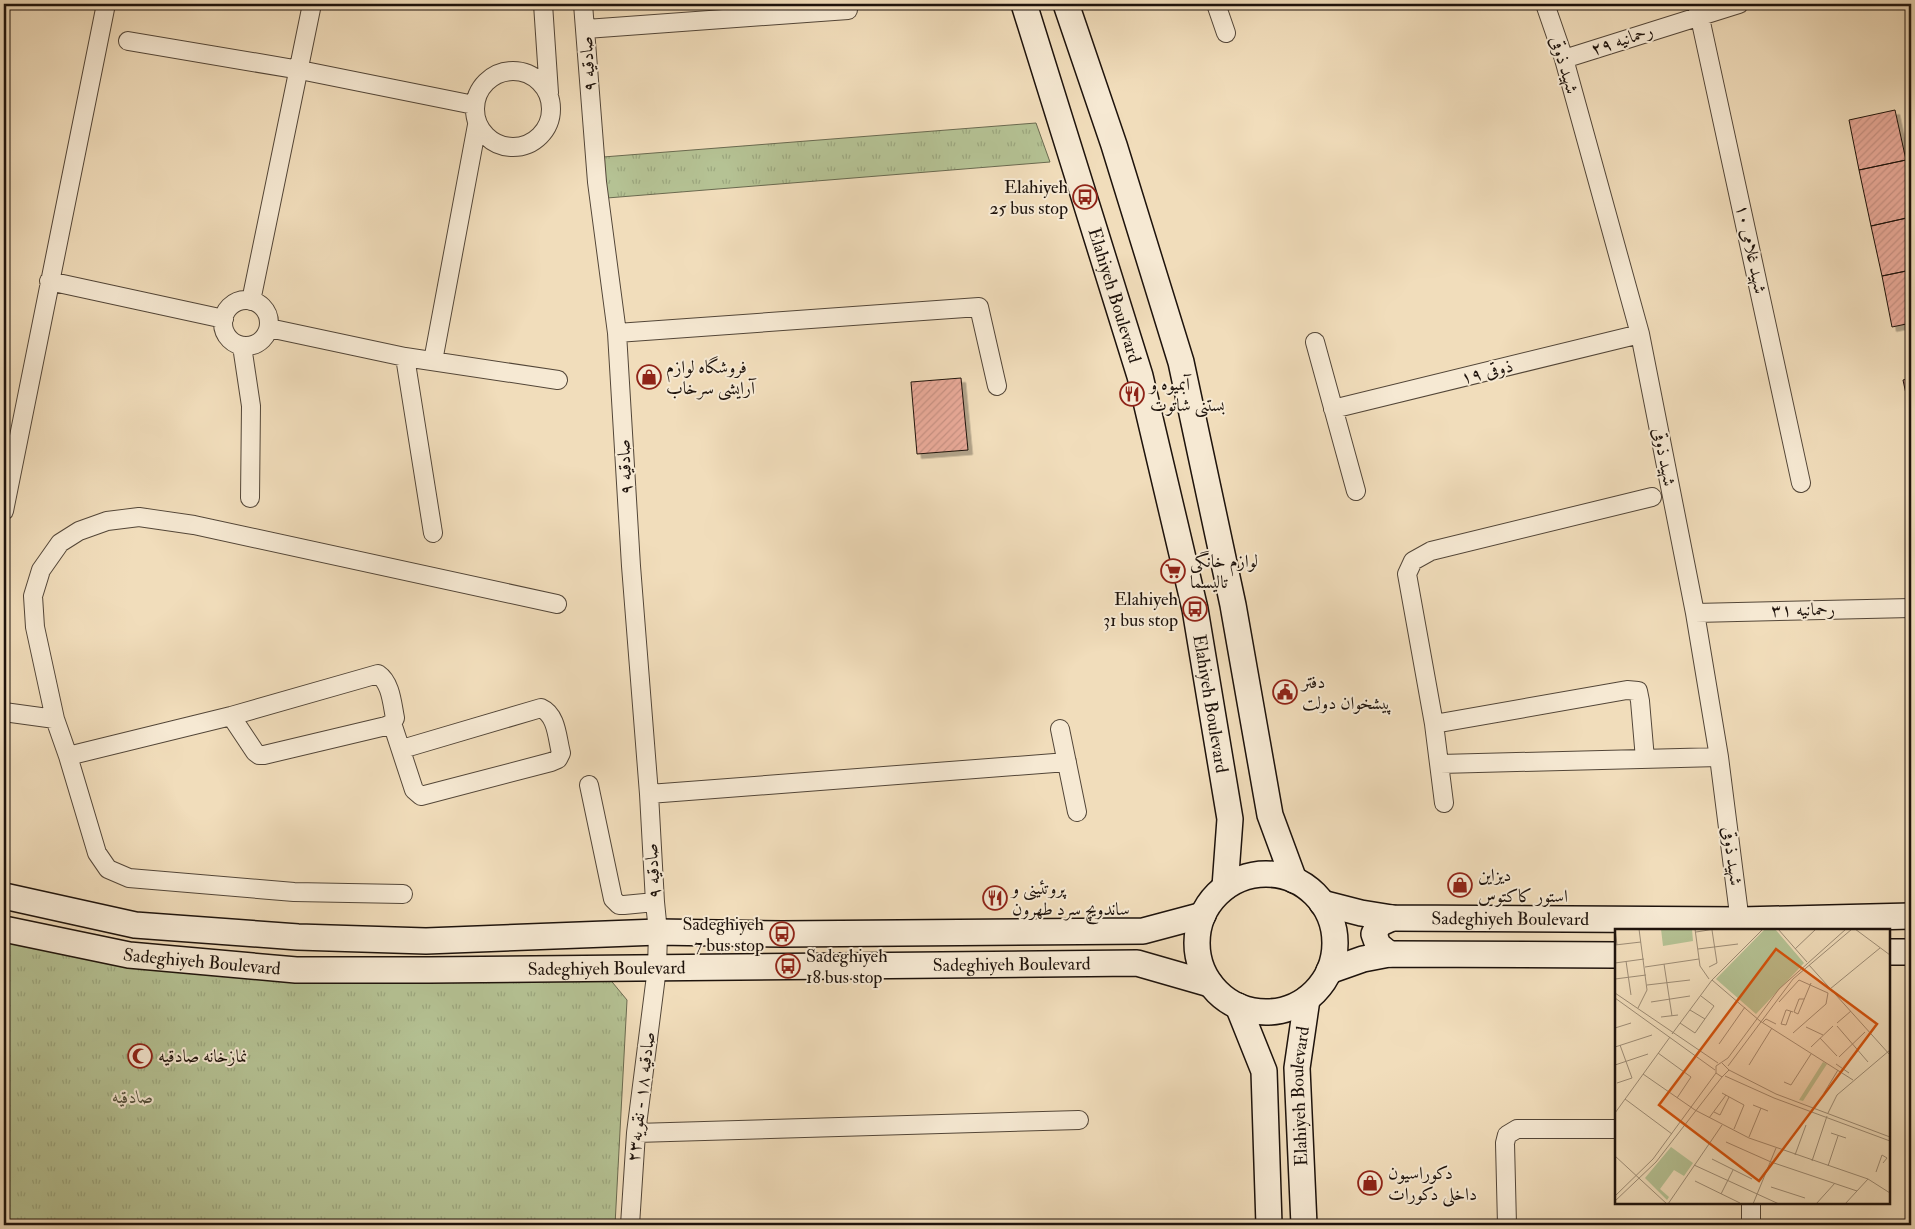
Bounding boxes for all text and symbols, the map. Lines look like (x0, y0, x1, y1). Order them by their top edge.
street label: رحمانیه ۲۹ (1588, 19, 1656, 61)
street label: شهید ذوقی (1544, 33, 1584, 97)
street label: صادقیه ۹ (575, 35, 601, 93)
place label: Elahiyeh 25 bus stop (989, 176, 1069, 220)
bus stop icon: Elahiyeh 25 bus stop (1072, 184, 1098, 210)
street label: شهید غلامی ۱۰ (1730, 202, 1772, 296)
street label: Elahiyeh Boulevard (1083, 225, 1147, 366)
street label: ذوقی ۱۹ (1459, 354, 1515, 390)
place label: فروشگاه لوازم آرایشی سرخاب (666, 355, 757, 401)
shop icon: فروشگاه لوازم آرایشی سرخاب (636, 364, 662, 390)
place label: آبمیوه و بستنی شاتوت (1148, 373, 1225, 418)
restaurant icon: آبمیوه و بستنی شاتوت (1119, 381, 1145, 407)
street label: شهید ذوقی (1647, 426, 1681, 488)
street label: صادقیه ۹ (612, 439, 638, 495)
place label: لوازم خانگی تالیسما (1190, 550, 1258, 594)
supermarket icon: لوازم خانگی تالیسما (1160, 558, 1186, 584)
place label: Elahiyeh 31 bus stop (1103, 588, 1179, 632)
bus stop icon: Elahiyeh 31 bus stop (1182, 596, 1208, 622)
street label: رحمانیه ۳۱ (1771, 598, 1835, 622)
street label: Elahiyeh Boulevard (1188, 633, 1234, 775)
place label: دفتر پیشخوان دولت (1300, 671, 1392, 715)
public building icon: دفتر پیشخوان دولت (1272, 679, 1298, 705)
street label: شهید ذوقی (1716, 825, 1748, 887)
street label: صادقیه ۹ (640, 842, 666, 900)
place label: دیزاین استور کاکتوس (1478, 864, 1568, 908)
shop icon: دیزاین استور کاکتوس (1447, 872, 1473, 898)
place label: پروتئینی و ساندویچ سرد طهرون (1010, 877, 1130, 925)
restaurant icon: پروتئینی و ساندویچ سرد طهرون (982, 885, 1008, 911)
street label: Sadeghiyeh Boulevard (1431, 907, 1589, 931)
place label: Sadeghiyeh 7 bus stop (682, 913, 765, 957)
bus stop icon: Sadeghiyeh 7 bus stop (769, 921, 795, 947)
inset map (1615, 929, 1890, 1204)
street label: Sadeghiyeh Boulevard (121, 943, 282, 980)
place label: Sadeghiyeh 18 bus stop (806, 945, 888, 989)
street label: Sadeghiyeh Boulevard (933, 952, 1091, 977)
bus stop icon: Sadeghiyeh 18 bus stop (775, 953, 801, 979)
street label: Sadeghiyeh Boulevard (528, 956, 686, 981)
street label: Elahiyeh Boulevard (1286, 1025, 1314, 1167)
street label: صادقیه ۱۸ - نقویه۲۳ (622, 1030, 660, 1164)
mosque icon: نمازخانه صادقیه (127, 1043, 153, 1069)
place label: نمازخانه صادقیه (158, 1045, 248, 1068)
park label: صادقیه (112, 1086, 154, 1109)
place label: دکوراسیون داخلی دکورات (1388, 1162, 1477, 1207)
shop icon: دکوراسیون داخلی دکورات (1357, 1170, 1383, 1196)

